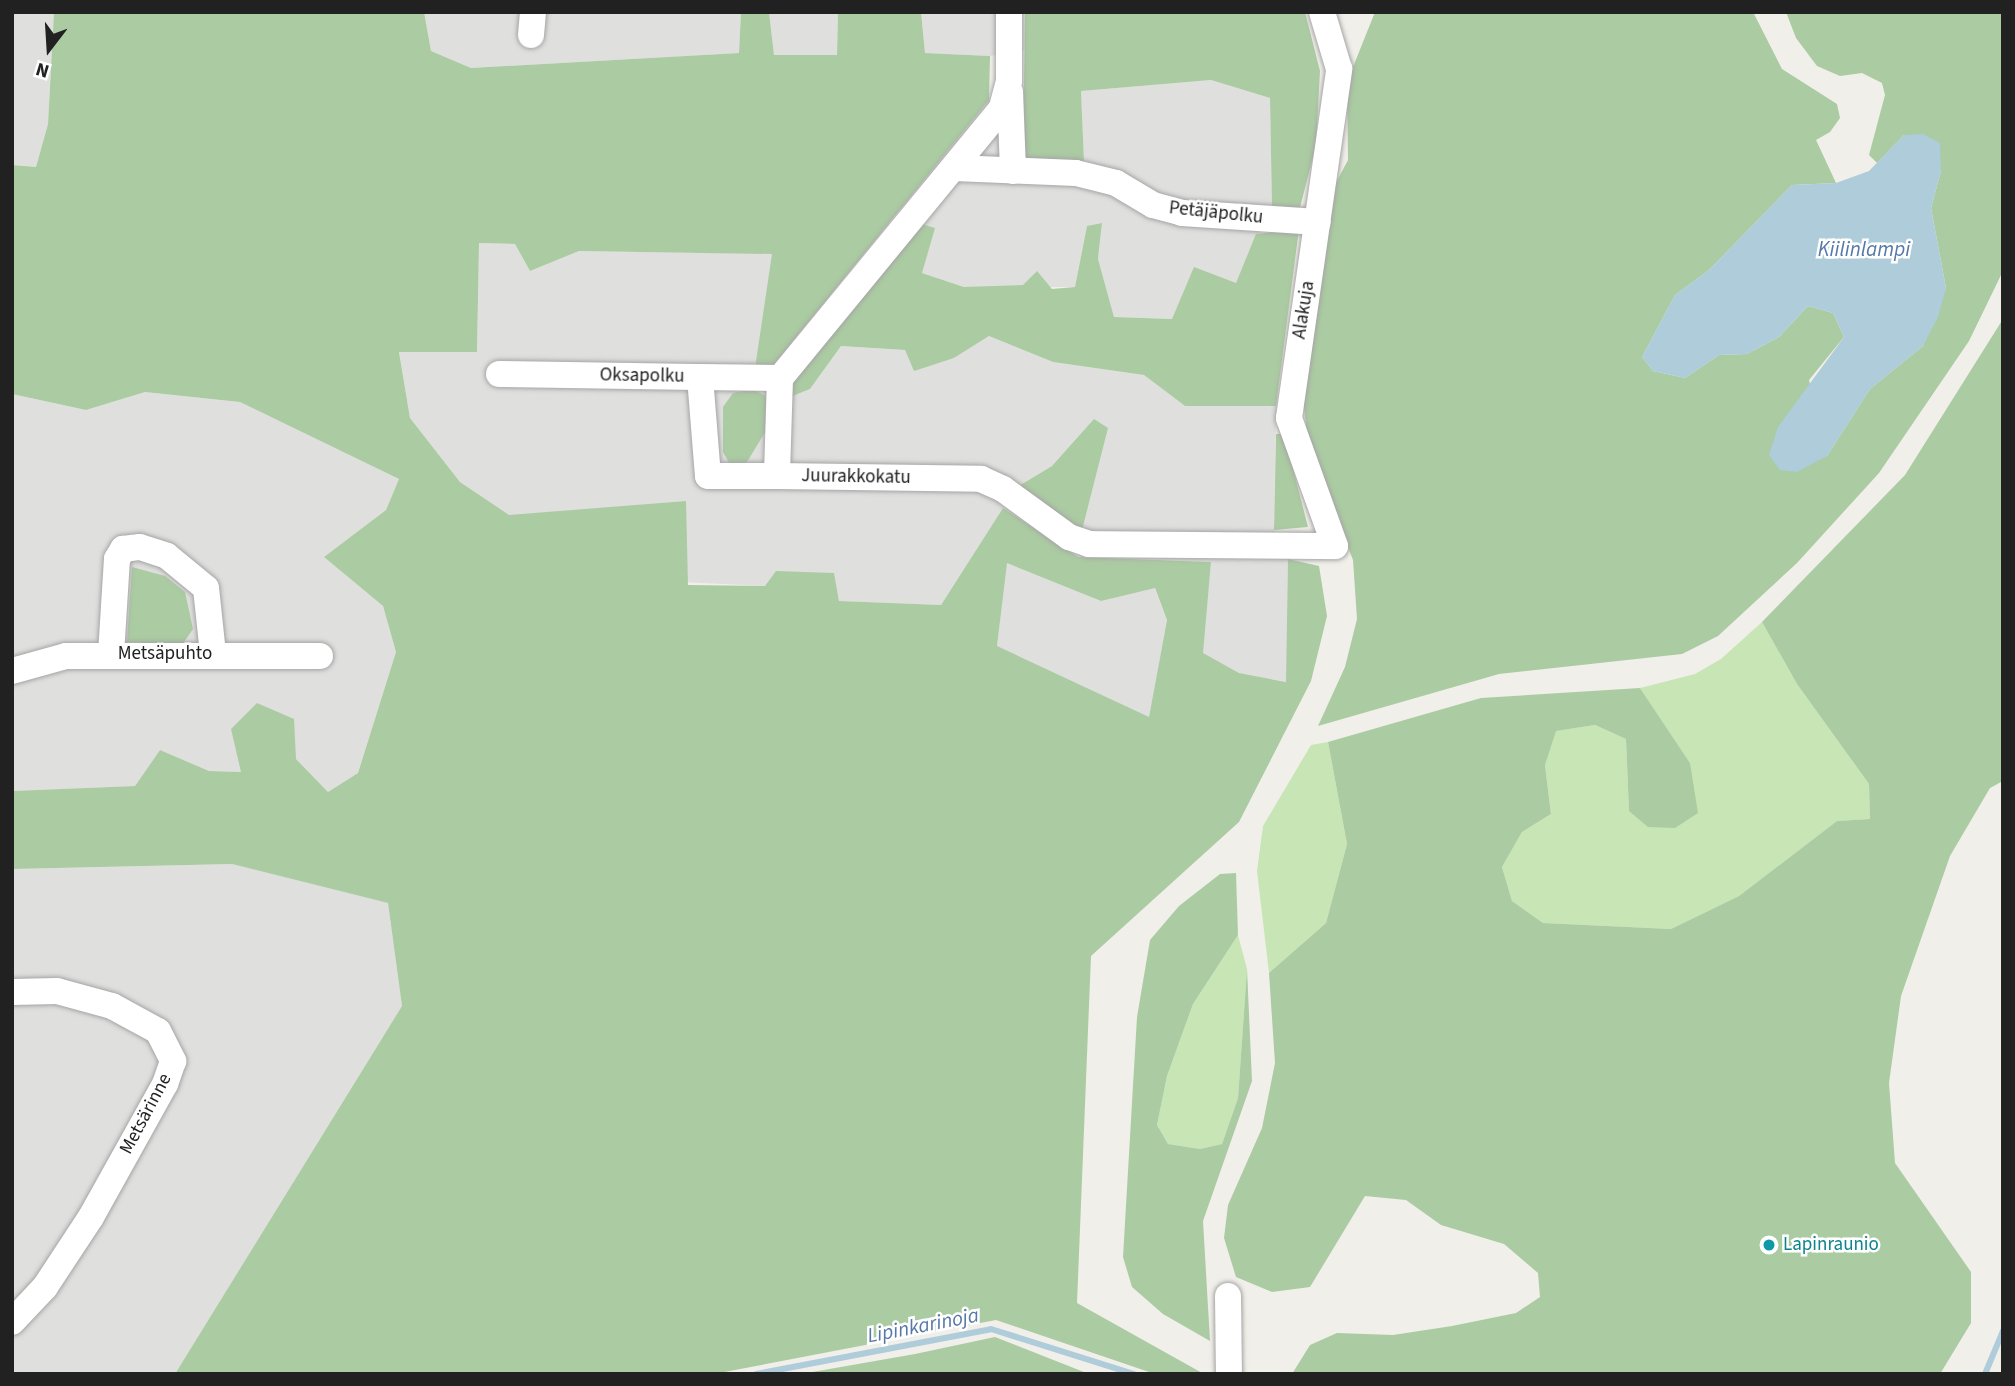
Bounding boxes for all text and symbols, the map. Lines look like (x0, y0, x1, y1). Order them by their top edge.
north arrow (14, 14, 84, 84)
text: N (33, 55, 53, 84)
street label: Petäjäpolku (1168, 197, 1264, 229)
water label: Kiilinlampi (1818, 236, 1910, 262)
street label: Alakuja (1288, 279, 1320, 341)
street label: Oksapolku (599, 364, 685, 388)
street label: Juurakkokatu (801, 465, 911, 489)
street label: Metsäpuhto (118, 643, 212, 665)
street label: Metsärinne (115, 1070, 177, 1158)
place label: Lapinraunio (1783, 1234, 1879, 1256)
marker: Lapinraunio (1761, 1237, 1777, 1253)
water label: Lipinkarinoja (865, 1302, 981, 1348)

